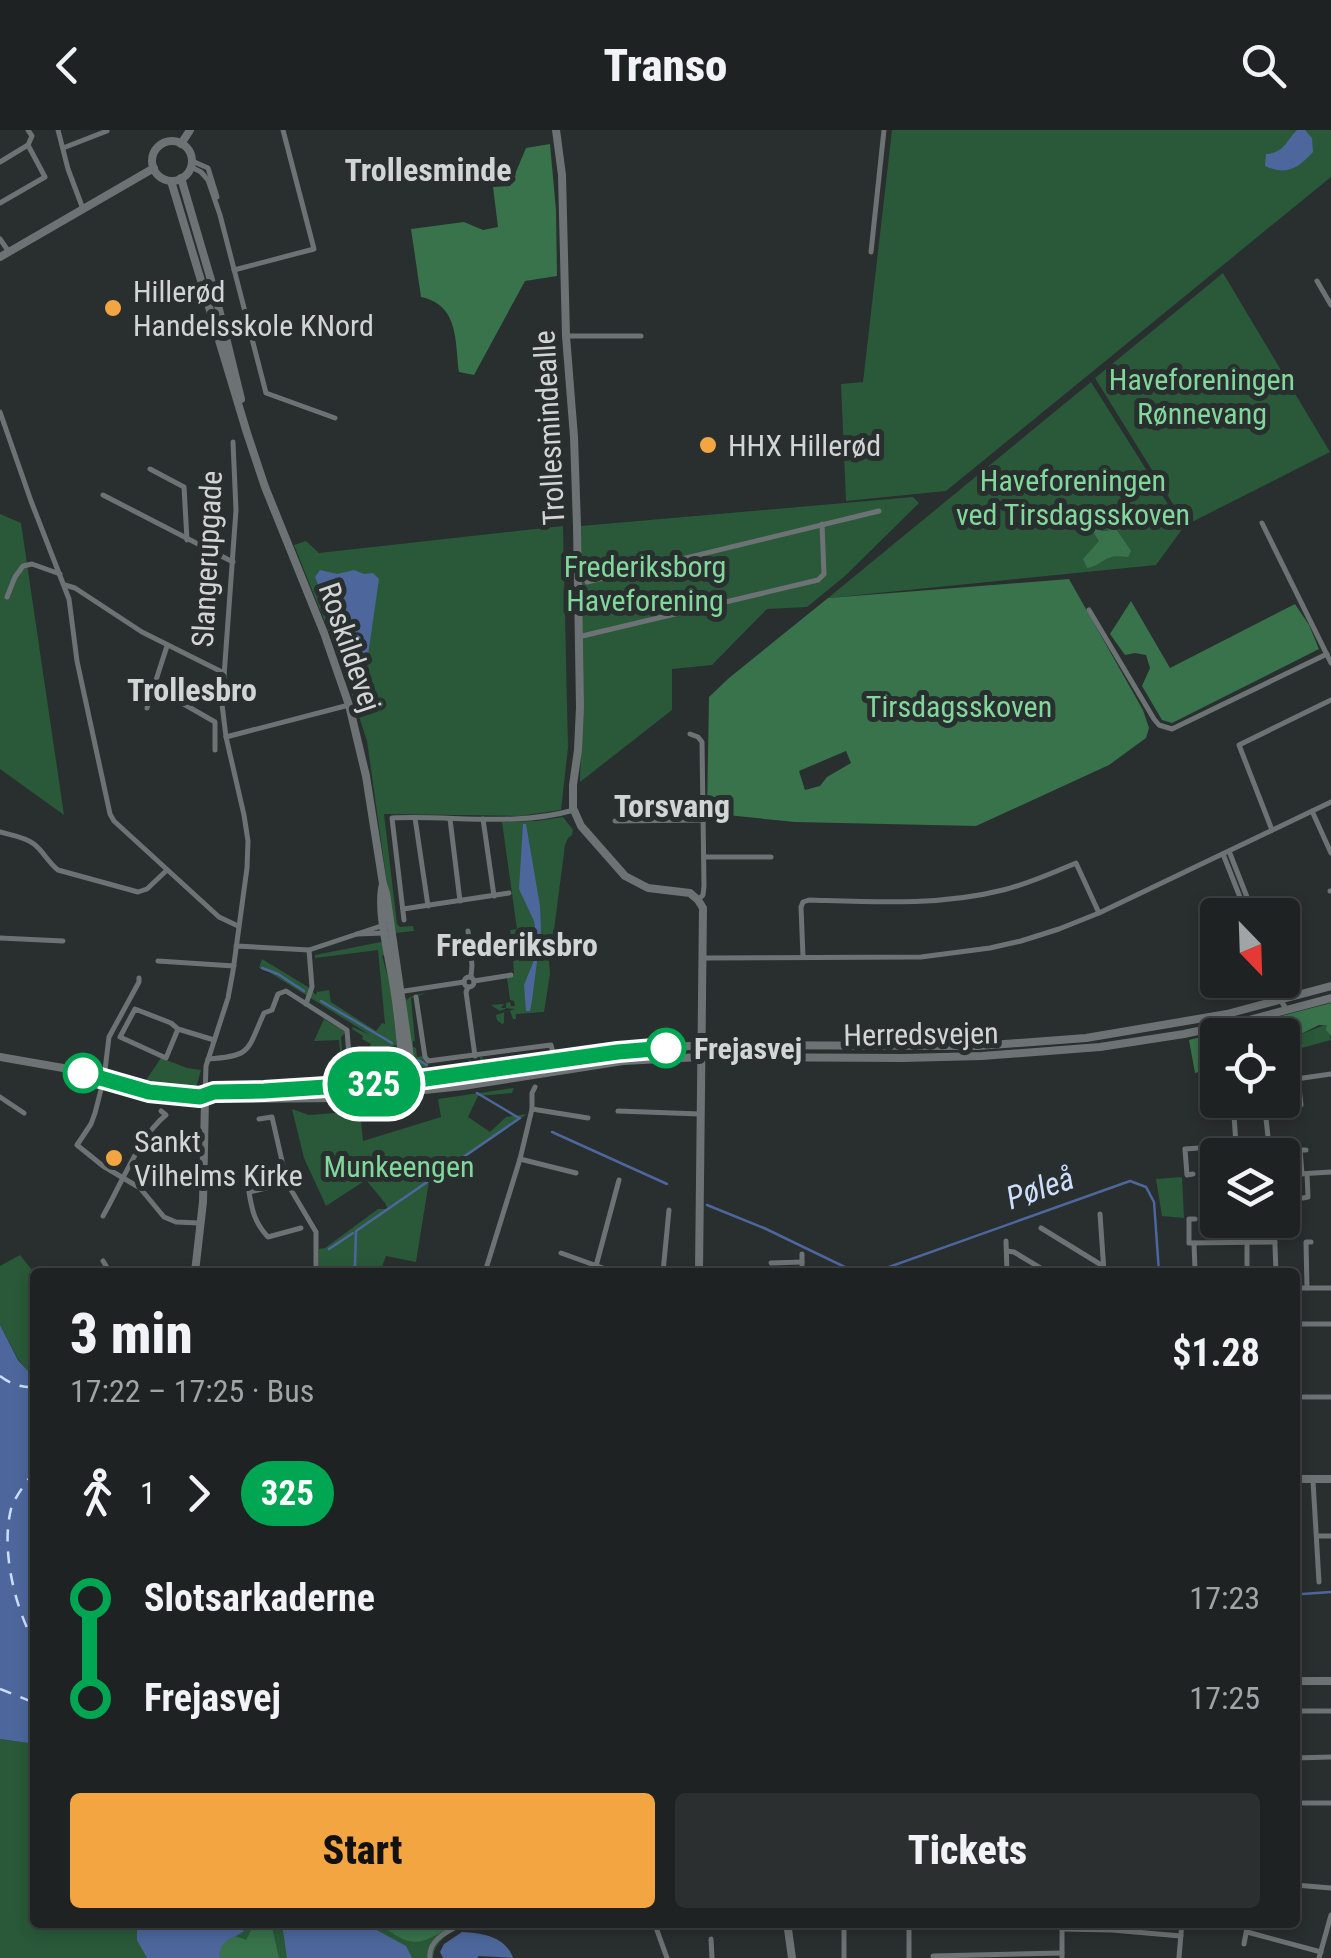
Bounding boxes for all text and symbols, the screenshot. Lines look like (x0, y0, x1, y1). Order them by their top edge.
icon: back (40, 38, 95, 93)
icon: search (1236, 38, 1291, 93)
text: Transo (604, 39, 727, 92)
district label: Trollesminde (345, 151, 511, 189)
place label: Hillerød Handelsskole KNord (133, 274, 374, 343)
marker: Hillerød Handelsskole KNord (102, 297, 124, 319)
street label: Trollesmindealle (526, 330, 572, 526)
park label: Haveforeningen Rønnevang (1109, 362, 1295, 431)
place label: HHX Hillerød (728, 428, 881, 463)
marker: HHX Hillerød (697, 434, 719, 456)
park label: Haveforeningen ved Tirsdagsskoven (956, 463, 1190, 532)
street label: Slangerupgade (185, 470, 229, 648)
park label: Frederiksborg Haveforening (564, 549, 726, 618)
street label: Roskildevej (312, 578, 388, 716)
district label: Trollesbro (127, 671, 257, 709)
park label: Tirsdagsskoven (866, 689, 1052, 724)
district label: Torsvang (614, 787, 730, 825)
north arrow (1200, 898, 1300, 998)
map controls (1200, 898, 1300, 1238)
district label: Frederiksbro (436, 926, 598, 964)
street label: Herredsvejen (843, 1015, 999, 1053)
button: locate (1200, 1018, 1300, 1118)
marker: Frejasvej (647, 1029, 685, 1067)
place label: Frejasvej (694, 1031, 802, 1066)
line badge: 325 (316, 1052, 432, 1116)
unlabelled marker (64, 1054, 102, 1092)
text: 325 (347, 1064, 401, 1105)
place label: Sankt Vilhelms Kirke (134, 1124, 303, 1193)
button: layers (1200, 1138, 1300, 1238)
marker: Sankt Vilhelms Kirke (103, 1147, 125, 1169)
park label: Munkeengen (324, 1149, 474, 1184)
water label: Pøleå (1001, 1159, 1079, 1217)
text: 3 min (70, 1302, 193, 1366)
text: $1.28 (1172, 1331, 1260, 1375)
text: 17:22 – 17:25 · Bus (70, 1372, 314, 1410)
icon: walk (70, 1466, 125, 1521)
icon: forward (171, 1466, 226, 1521)
text: 325 (261, 1473, 314, 1514)
text: 1 (140, 1474, 156, 1512)
text: Slotsarkaderne (144, 1576, 375, 1620)
text: 17:23 (1189, 1579, 1260, 1617)
text: Frejasvej (144, 1676, 281, 1720)
text: 17:25 (1189, 1679, 1260, 1717)
button: Start (70, 1793, 655, 1908)
button: Tickets (675, 1793, 1260, 1908)

